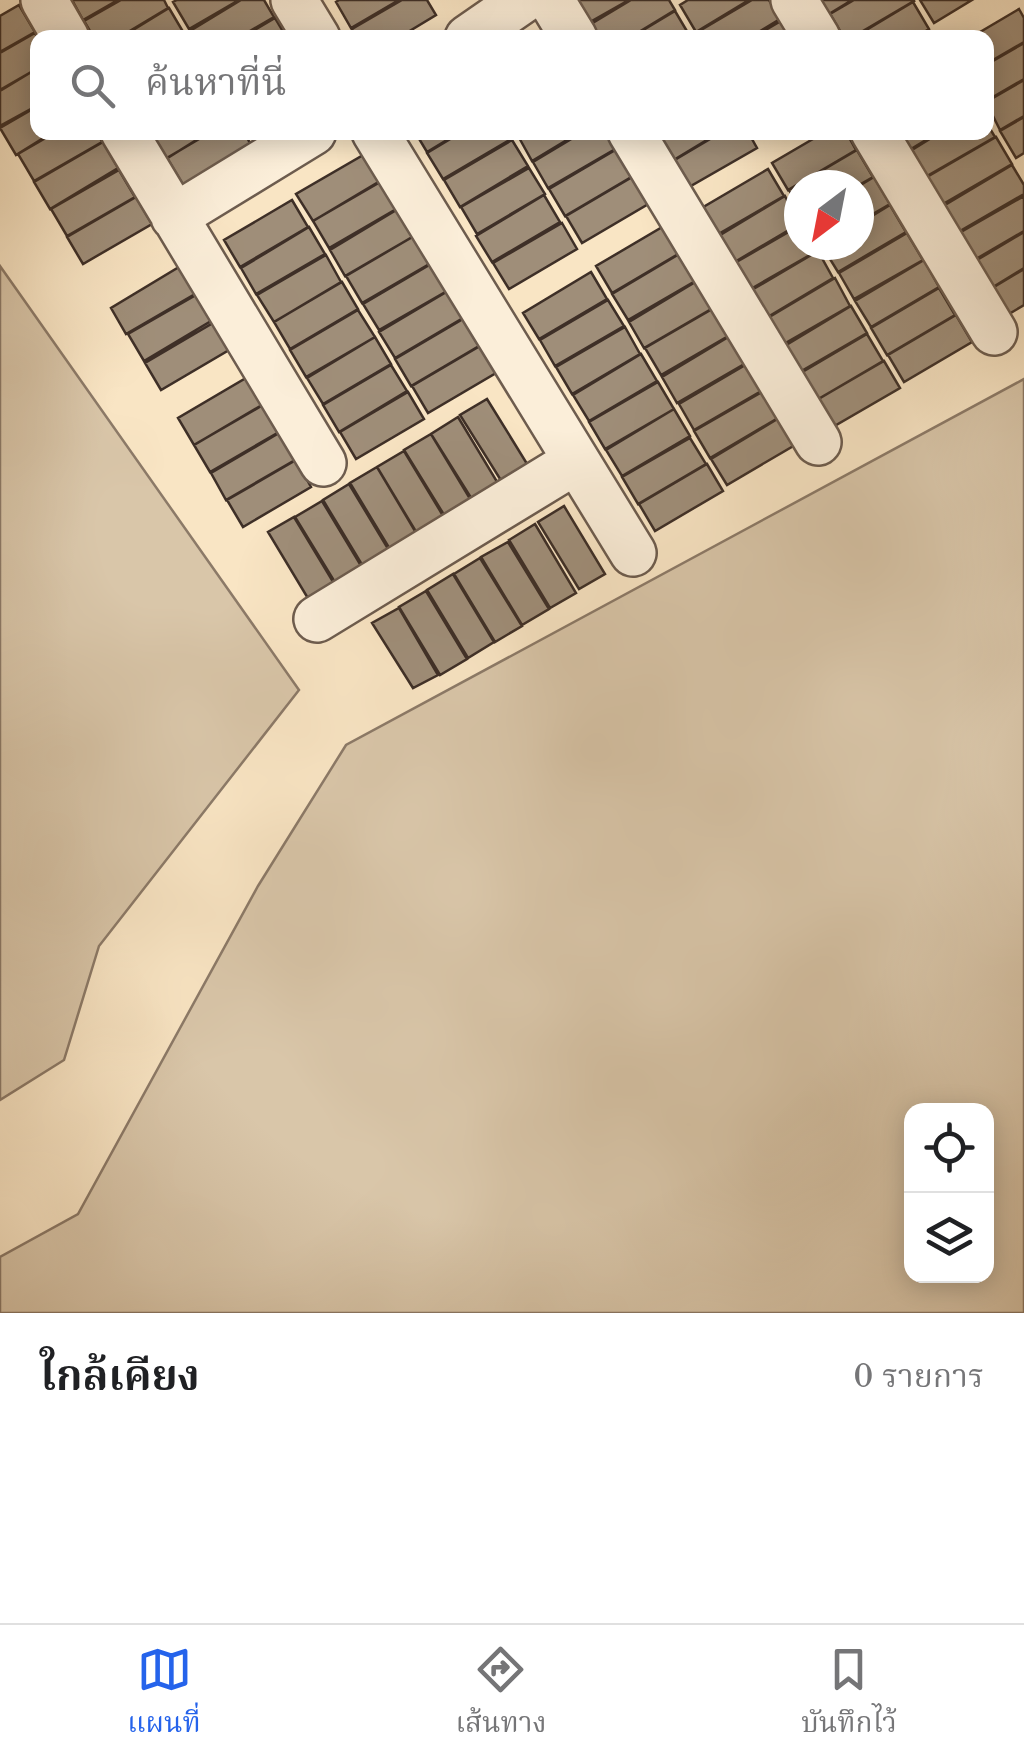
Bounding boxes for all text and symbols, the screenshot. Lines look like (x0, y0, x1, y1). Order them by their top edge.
search box (30, 30, 994, 140)
icon: search (65, 58, 120, 113)
text: ค้นหาที่นี่ (145, 58, 286, 105)
north arrow (784, 170, 874, 260)
map controls (904, 1103, 994, 1283)
button: locate (904, 1103, 994, 1193)
button: layers (904, 1193, 994, 1283)
text: ใกล้เคียง (40, 1349, 200, 1401)
text: 0 รายการ (853, 1356, 984, 1395)
tab: แผนที่ (127, 1642, 201, 1747)
tab: เส้นทาง (455, 1642, 547, 1747)
tab: บันทึกไว้ (801, 1642, 897, 1747)

